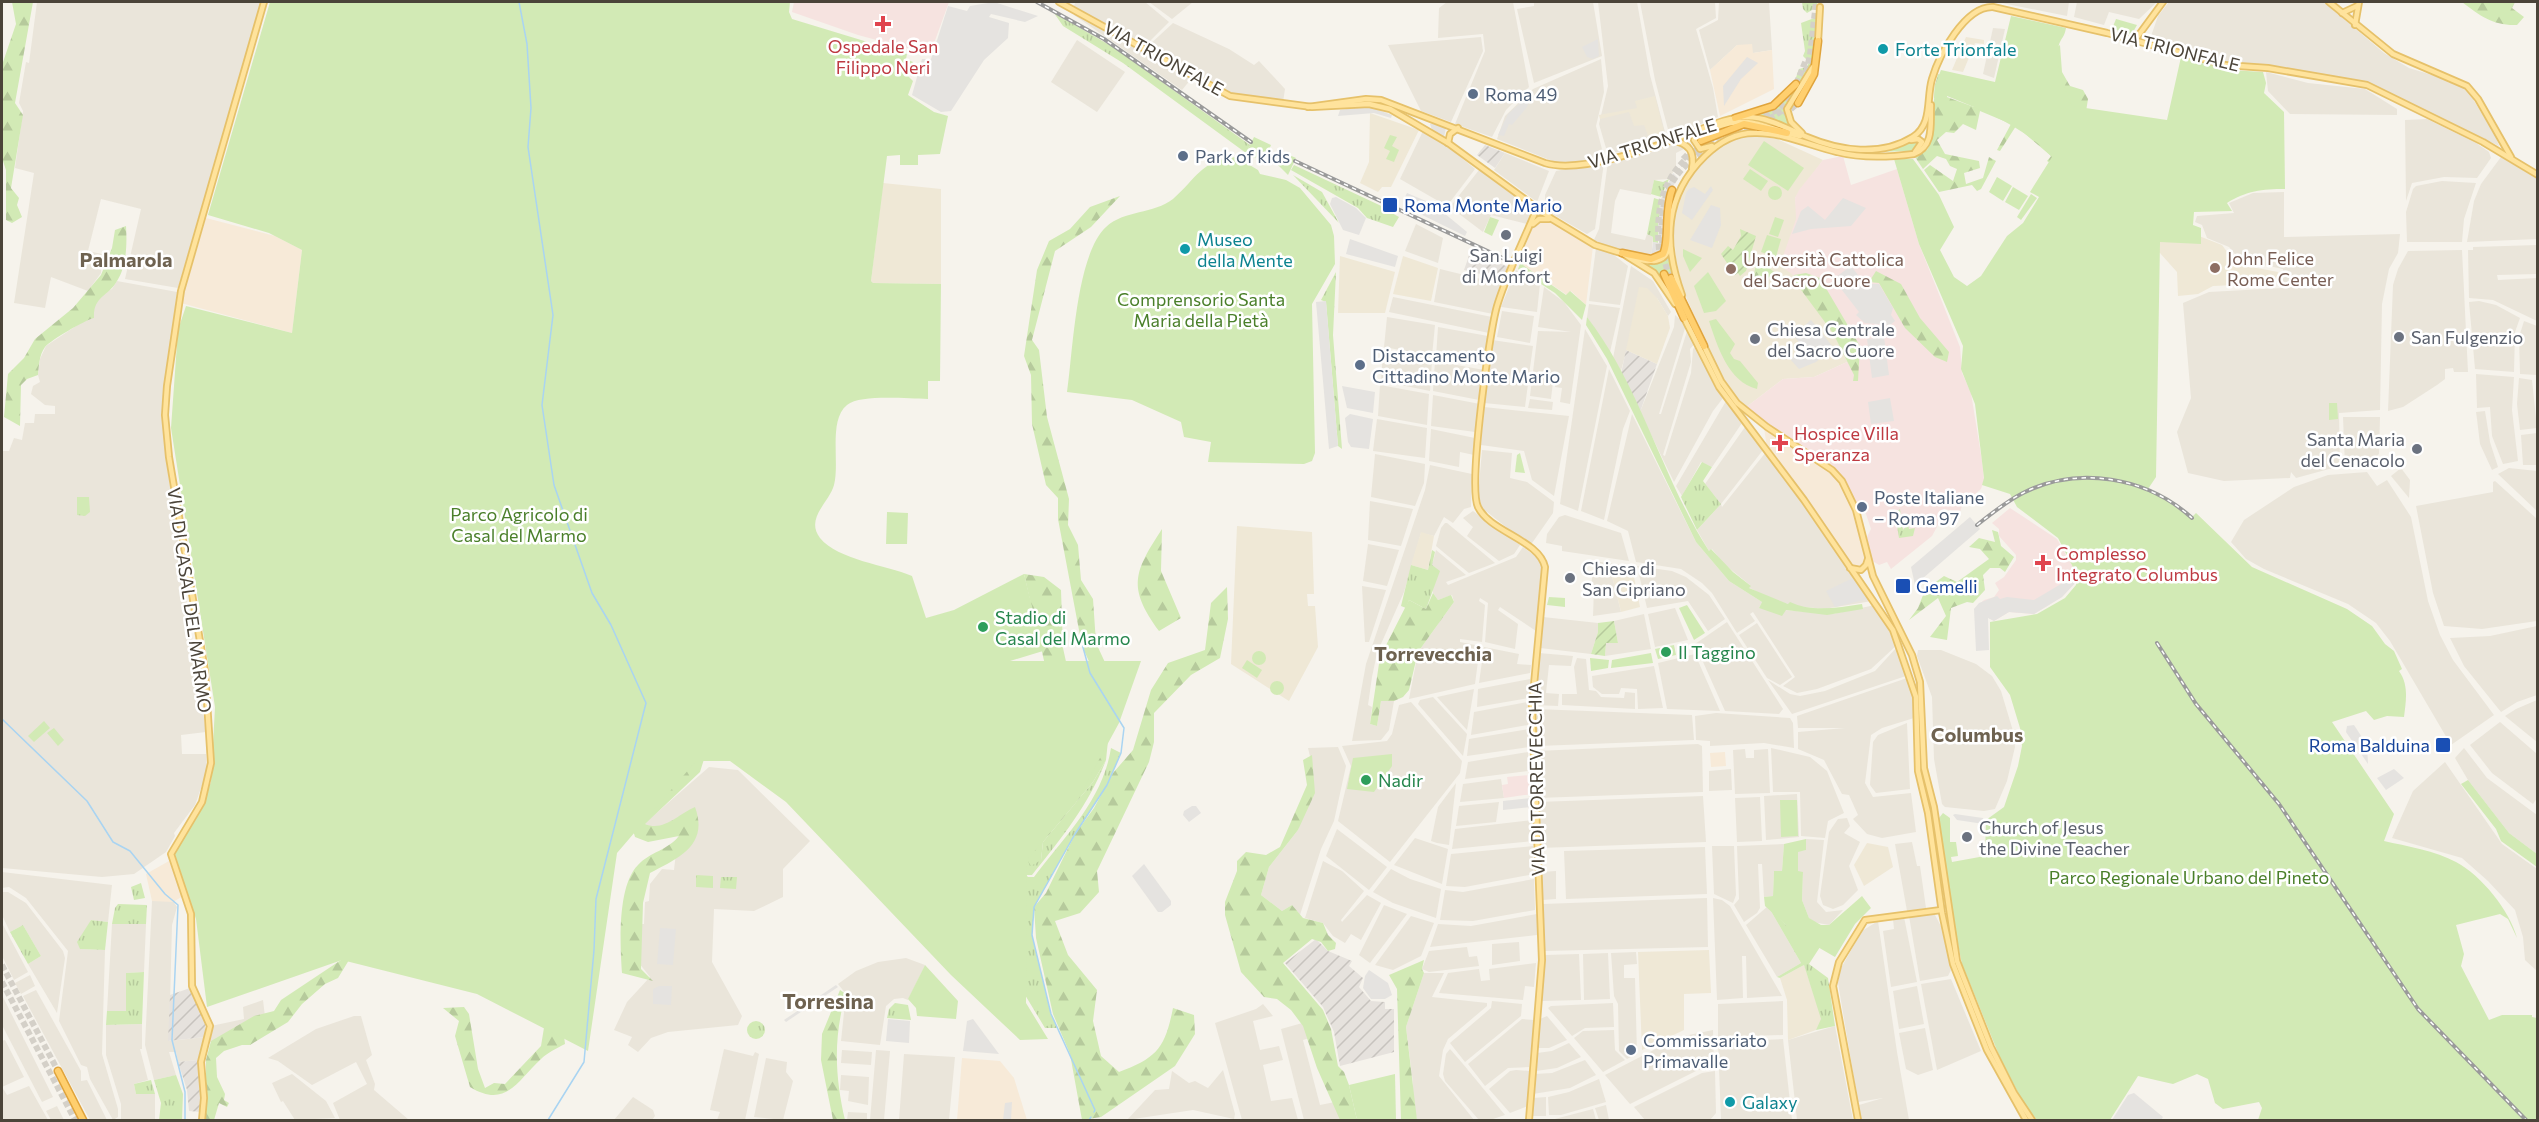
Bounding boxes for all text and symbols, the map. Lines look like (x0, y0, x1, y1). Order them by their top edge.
marker: Ospedale San Filippo Neri (874, 15, 892, 33)
street label: VIA TRIONFALE (1100, 16, 1228, 100)
street label: VIA TRIONFALE (2108, 22, 2242, 76)
place label: Ospedale San Filippo Neri (828, 35, 938, 78)
place label: Forte Trionfale (1895, 38, 2016, 60)
marker: Forte Trionfale (1876, 42, 1890, 56)
place label: Roma 49 (1485, 83, 1558, 105)
marker: Roma 49 (1466, 87, 1480, 101)
street label: VIA TRIONFALE (1585, 113, 1719, 173)
place label: Park of kids (1195, 145, 1290, 167)
marker: Park of kids (1176, 149, 1190, 163)
place label: Roma Monte Mario (1404, 194, 1562, 216)
marker: Roma Monte Mario (1381, 196, 1399, 214)
place label: Museo della Mente (1197, 228, 1293, 271)
marker: San Luigi di Monfort (1499, 228, 1513, 242)
marker: Museo della Mente (1178, 242, 1192, 256)
place label: San Luigi di Monfort (1462, 244, 1550, 287)
district label: Palmarola (80, 247, 172, 271)
place label: John Felice Rome Center (2227, 247, 2334, 290)
place label: Università Cattolica del Sacro Cuore (1743, 248, 1904, 291)
marker: John Felice Rome Center (2208, 261, 2222, 275)
marker: Università Cattolica del Sacro Cuore (1724, 262, 1738, 276)
park label: Comprensorio Santa Maria della Pietà (1117, 288, 1285, 331)
place label: Chiesa Centrale del Sacro Cuore (1767, 318, 1895, 361)
place label: San Fulgenzio (2411, 326, 2523, 348)
marker: San Fulgenzio (2392, 330, 2406, 344)
marker: Chiesa Centrale del Sacro Cuore (1748, 332, 1762, 346)
place label: Distaccamento Cittadino Monte Mario (1372, 344, 1560, 387)
marker: Distaccamento Cittadino Monte Mario (1353, 358, 1367, 372)
place label: Hospice Villa Speranza (1794, 422, 1899, 465)
place label: Santa Maria del Cenacolo (2301, 428, 2405, 471)
marker: Hospice Villa Speranza (1771, 434, 1789, 452)
marker: Santa Maria del Cenacolo (2410, 442, 2424, 456)
street label: VIA DI CASAL DEL MARMO (163, 486, 217, 714)
place label: Poste Italiane – Roma 97 (1874, 486, 1984, 529)
marker: Poste Italiane – Roma 97 (1855, 500, 1869, 514)
park label: Parco Agricolo di Casal del Marmo (450, 503, 588, 546)
place label: Complesso Integrato Columbus (2056, 542, 2218, 585)
marker: Complesso Integrato Columbus (2034, 554, 2052, 572)
place label: Chiesa di San Cipriano (1582, 557, 1686, 600)
marker: Chiesa di San Cipriano (1563, 571, 1577, 585)
place label: Gemelli (1916, 575, 1978, 597)
marker: Gemelli (1894, 577, 1912, 595)
place label: Stadio di Casal del Marmo (995, 606, 1130, 649)
marker: Stadio di Casal del Marmo (976, 620, 990, 634)
district label: Torrevecchia (1374, 641, 1492, 665)
place label: Il Taggino (1678, 641, 1756, 663)
marker: Il Taggino (1659, 645, 1673, 659)
street label: VIA DI TORREVECCHIA (1523, 682, 1549, 876)
district label: Columbus (1931, 722, 2023, 746)
place label: Roma Balduina (2309, 734, 2430, 756)
marker: Roma Balduina (2434, 736, 2452, 754)
place label: Nadir (1378, 769, 1423, 791)
marker: Nadir (1359, 773, 1373, 787)
place label: Church of Jesus the Divine Teacher (1979, 816, 2130, 859)
marker: Church of Jesus the Divine Teacher (1960, 830, 1974, 844)
park label: Parco Regionale Urbano del Pineto (2049, 866, 2329, 888)
district label: Torresina (782, 988, 874, 1013)
place label: Commissariato Primavalle (1643, 1029, 1767, 1072)
marker: Commissariato Primavalle (1624, 1043, 1638, 1057)
place label: Galaxy (1742, 1091, 1798, 1113)
marker: Galaxy (1723, 1095, 1737, 1109)

